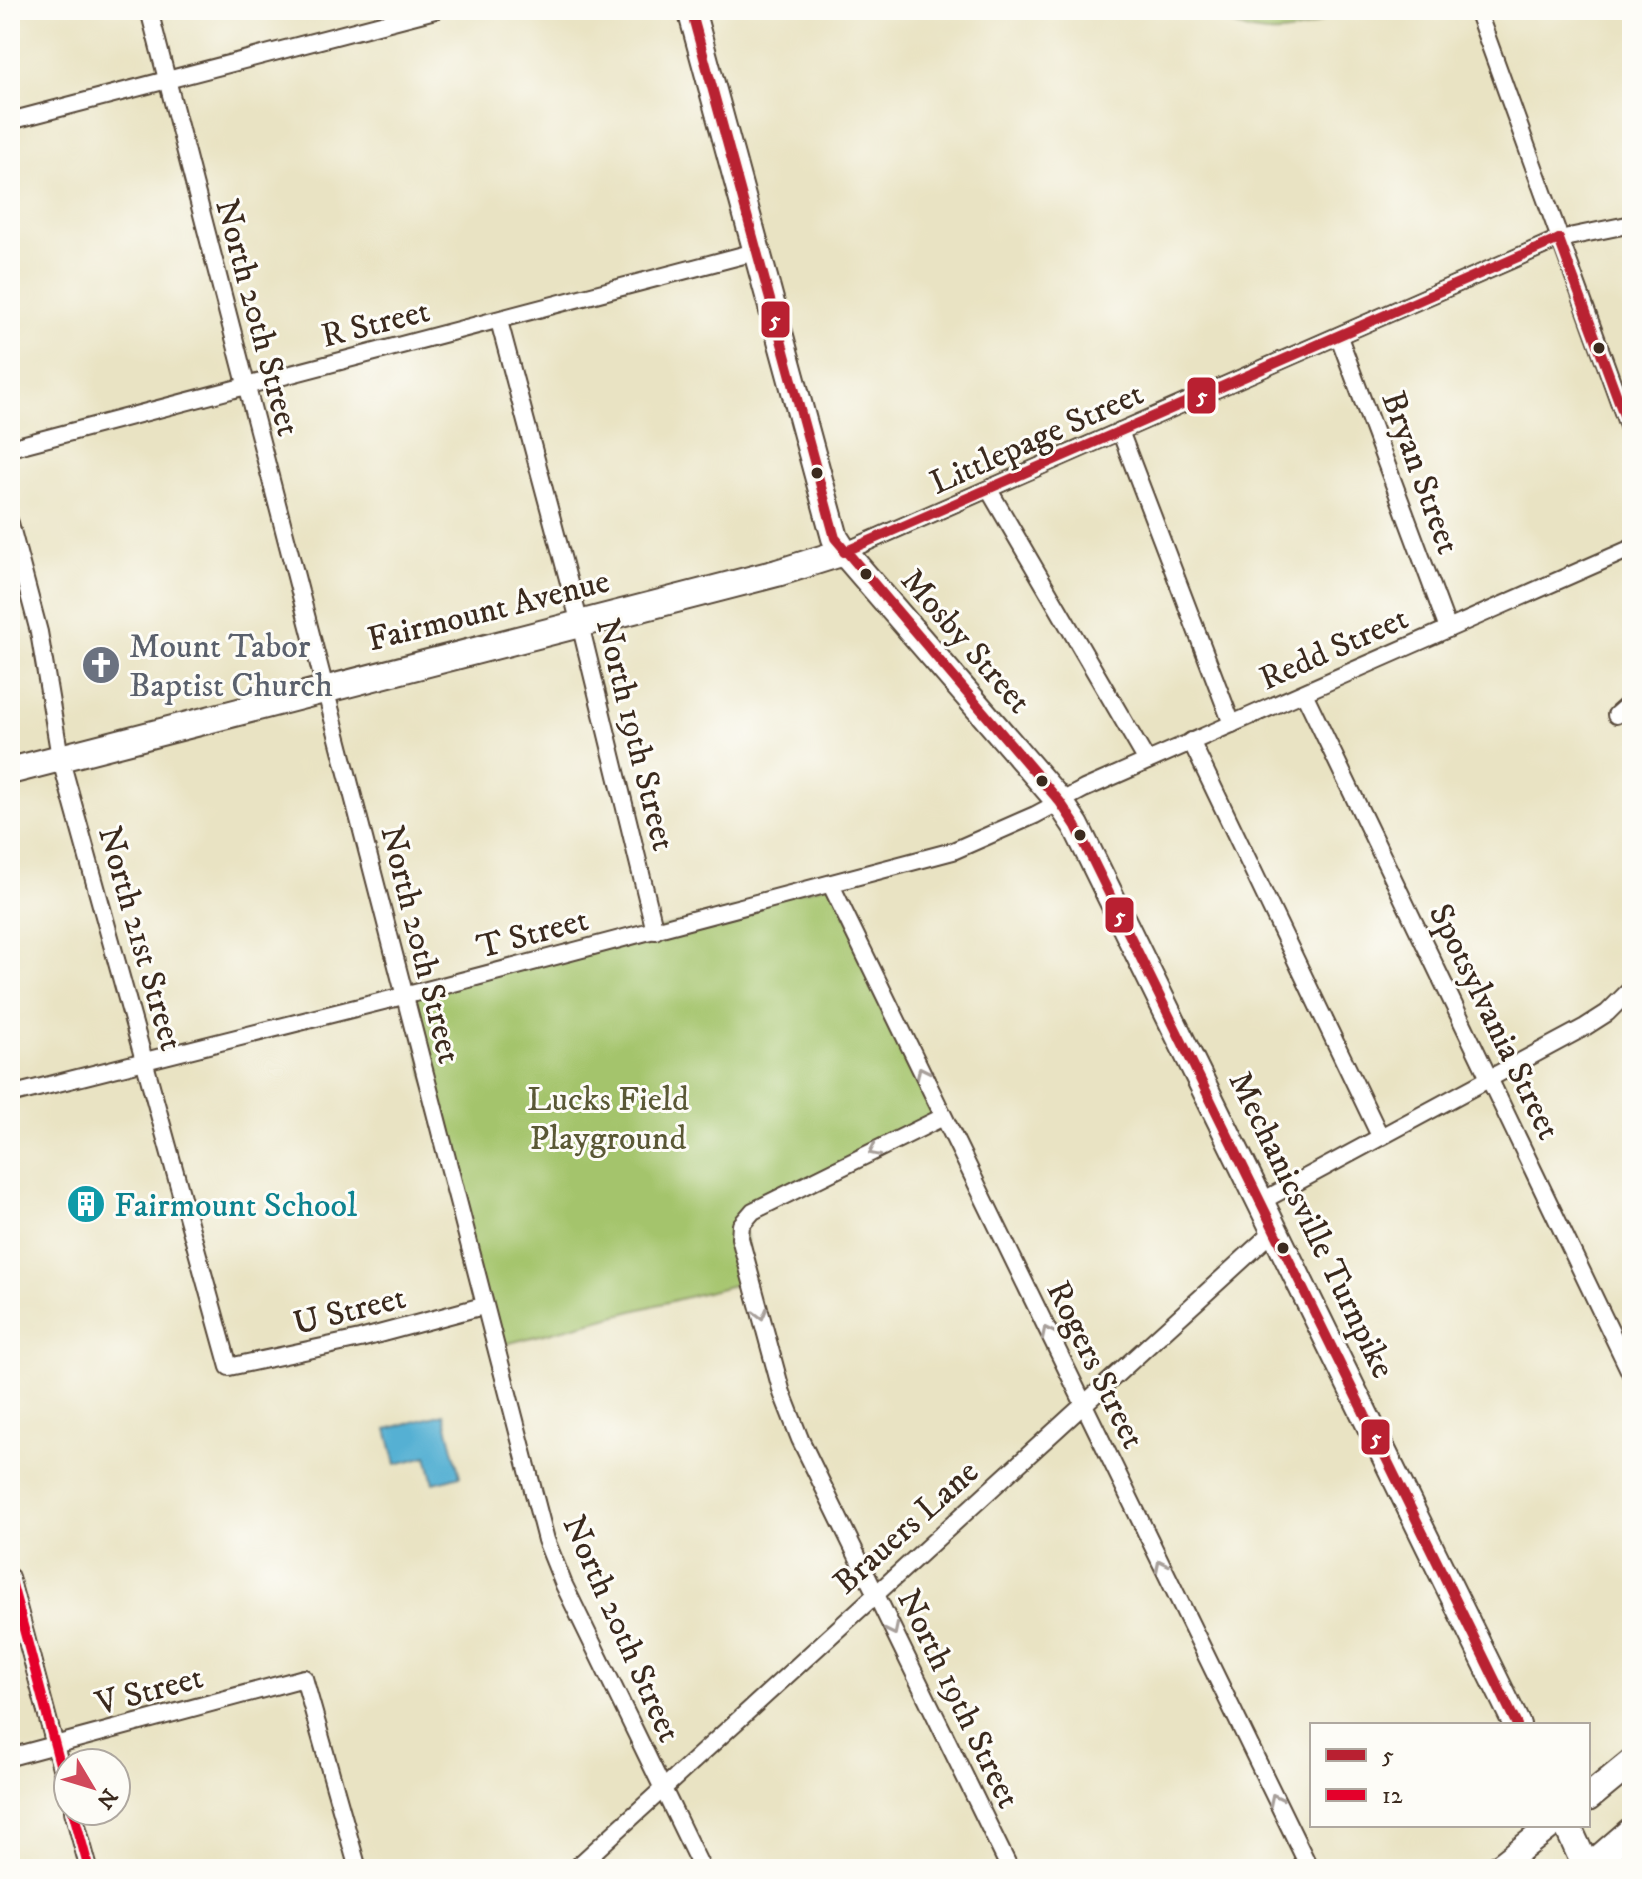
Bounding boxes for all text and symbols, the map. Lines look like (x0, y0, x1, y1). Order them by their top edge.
street label: North 20th Street (205, 194, 309, 441)
street label: R Street (317, 290, 434, 358)
line badge: 5 (760, 300, 791, 339)
text: 5 (769, 307, 781, 334)
unlabelled marker (1591, 340, 1607, 356)
street label: Littlepage Street (924, 373, 1150, 505)
line badge: 5 (1186, 376, 1217, 415)
text: 5 (1196, 383, 1208, 410)
street label: Bryan Street (1371, 386, 1469, 560)
unlabelled marker (809, 465, 825, 481)
street label: Mosby Street (891, 560, 1040, 722)
street label: Fairmount Avenue (363, 561, 614, 661)
unlabelled marker (858, 566, 874, 582)
street label: Redd Street (1253, 597, 1415, 700)
street label: North 19th Street (586, 614, 684, 855)
place label: Mount Tabor Baptist Church (129, 626, 333, 707)
church icon: Mount Tabor Baptist Church (80, 644, 122, 686)
unlabelled marker (1034, 773, 1050, 789)
street label: North 20th Street (370, 821, 470, 1068)
street label: North 21st Street (88, 822, 192, 1056)
unlabelled marker (1072, 827, 1088, 843)
line badge: 5 (1104, 896, 1135, 934)
street label: Spotsylvania Street (1419, 897, 1570, 1147)
street label: T Street (472, 899, 593, 969)
text: 5 (1114, 903, 1126, 930)
street label: Mechanicsville Turnpike (1219, 1065, 1404, 1385)
one-way arrow (916, 1066, 932, 1081)
park label: Lucks Field Playground (527, 1079, 689, 1160)
one-way arrow (867, 1142, 882, 1157)
building icon: Fairmount School (65, 1183, 107, 1225)
place label: Fairmount School (114, 1185, 358, 1227)
unlabelled marker (1275, 1240, 1291, 1256)
street label: Rogers Street (1037, 1274, 1154, 1456)
street label: U Street (289, 1277, 410, 1345)
one-way arrow (751, 1306, 768, 1320)
one-way arrow (1041, 1325, 1057, 1340)
line badge: 5 (1360, 1418, 1391, 1456)
text: 5 (1370, 1425, 1382, 1452)
street label: Brauers Lane (825, 1451, 988, 1604)
street label: North 20th Street (552, 1509, 690, 1749)
one-way arrow (1155, 1559, 1171, 1574)
street label: North 19th Street (887, 1583, 1029, 1815)
one-way arrow (883, 1621, 899, 1636)
street label: V Street (90, 1656, 208, 1726)
legend (1310, 1723, 1590, 1827)
text: 5 (1382, 1741, 1394, 1771)
north arrow (52, 1747, 132, 1827)
text: 12 (1382, 1781, 1403, 1811)
text: N (90, 1783, 123, 1814)
one-way arrow (1269, 1793, 1285, 1807)

